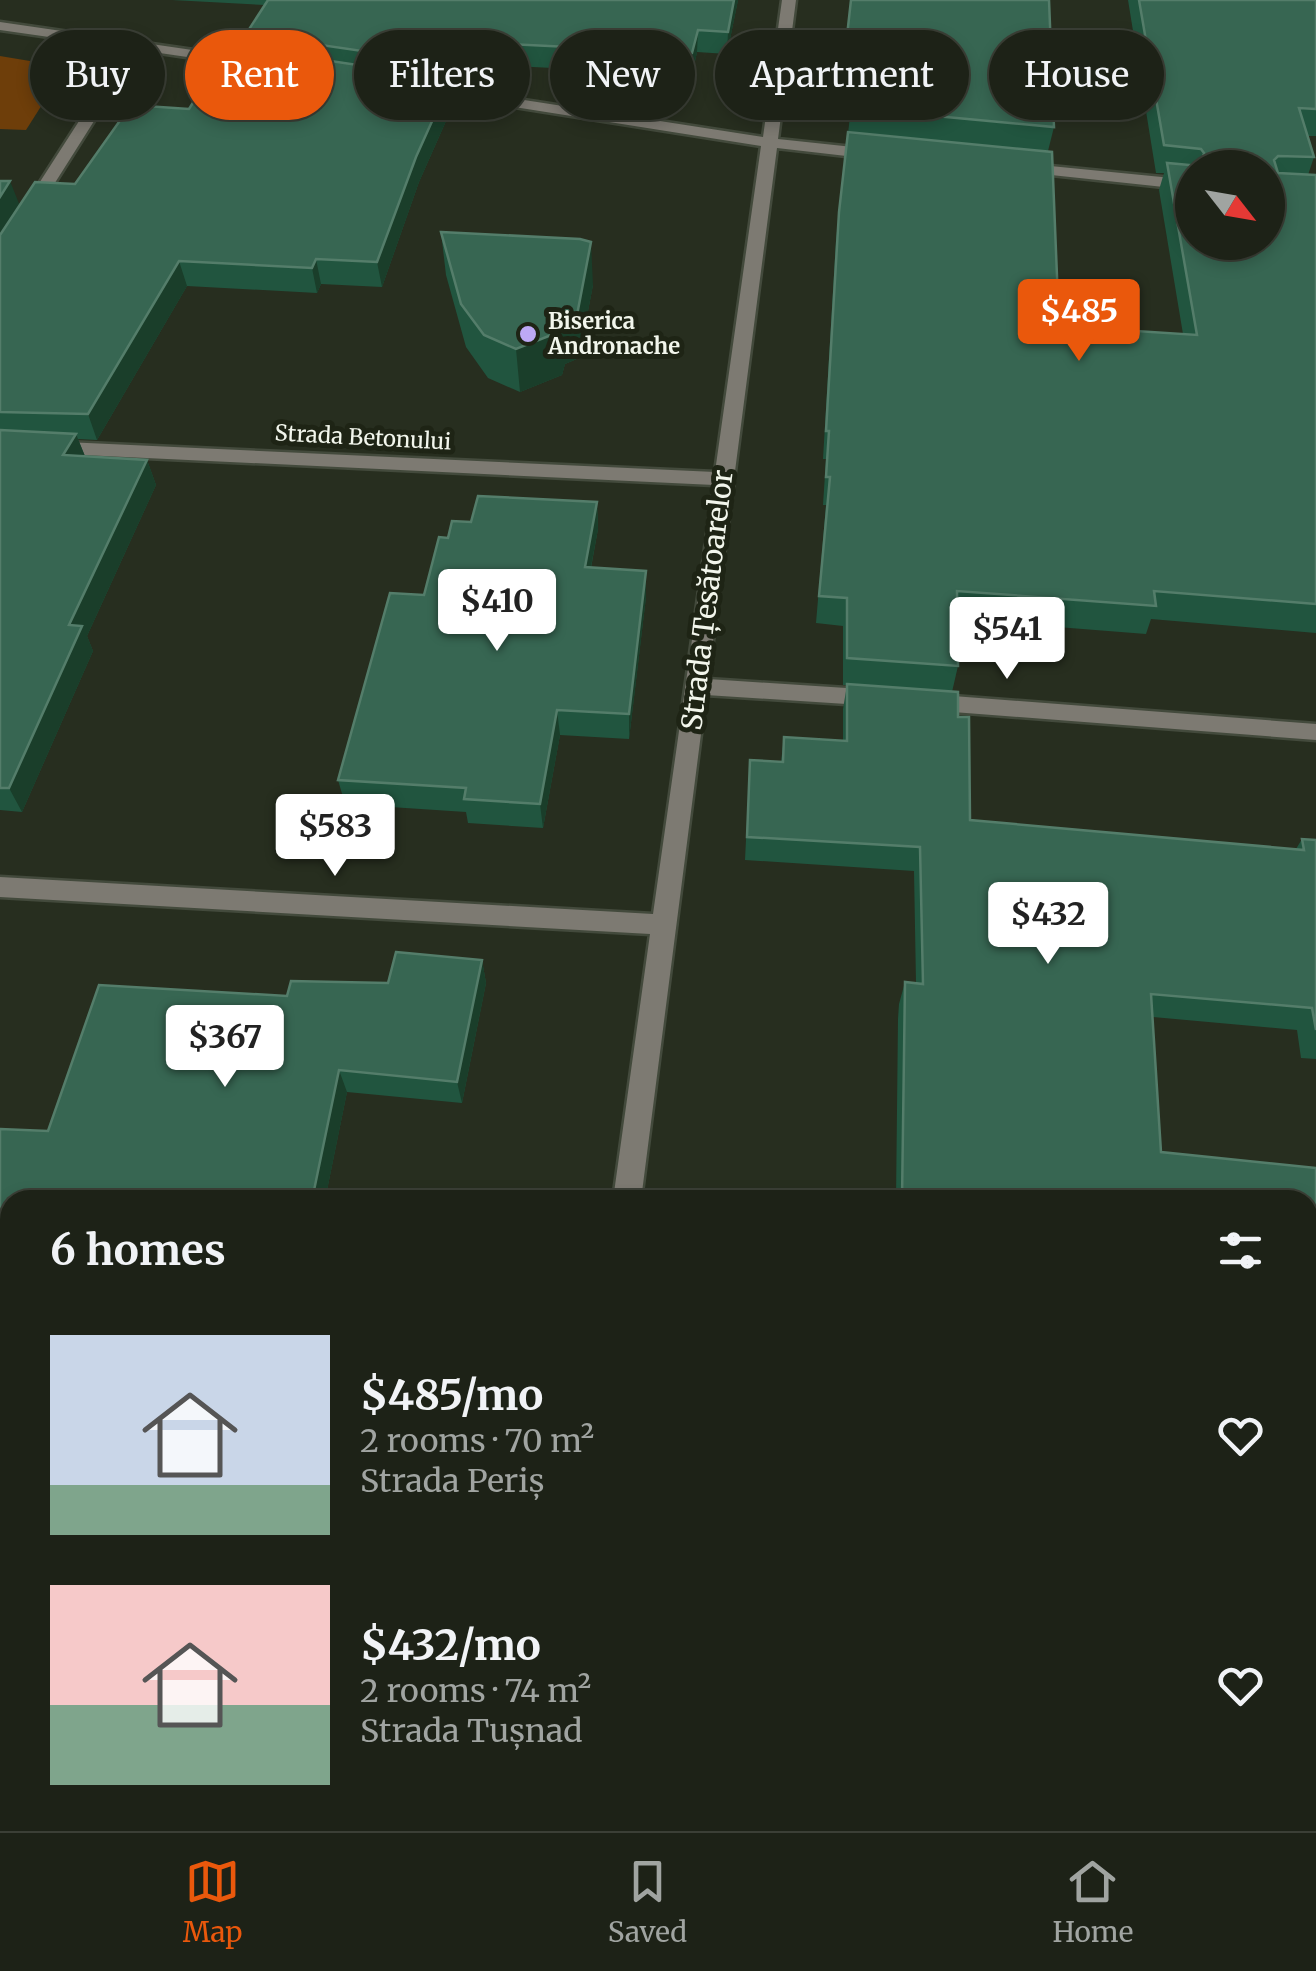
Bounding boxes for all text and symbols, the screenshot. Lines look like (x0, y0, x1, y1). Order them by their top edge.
chip: Buy (30, 30, 165, 120)
chip: Rent (185, 30, 334, 120)
chip: Filters (354, 30, 530, 120)
chip: New (550, 30, 695, 120)
chip: Apartment (715, 30, 969, 120)
chip: House (989, 30, 1164, 120)
north arrow (1175, 150, 1285, 260)
map controls (1175, 150, 1285, 260)
pin: $485 (1020, 279, 1138, 364)
text: $485 (1040, 291, 1118, 331)
place label: Biserica Andronache (547, 307, 680, 360)
marker: Biserica Andronache (517, 323, 539, 345)
street label: Strada Betonului (274, 418, 452, 456)
street label: Strada Țesătoarelor (673, 468, 741, 732)
pin: $410 (438, 569, 556, 654)
text: $410 (460, 581, 534, 621)
pin: $541 (948, 597, 1066, 682)
text: $541 (972, 609, 1042, 649)
pin: $583 (276, 794, 394, 879)
text: $583 (298, 806, 372, 846)
pin: $432 (989, 882, 1107, 967)
text: $432 (1010, 894, 1086, 934)
pin: $367 (166, 1005, 284, 1090)
text: $367 (188, 1017, 262, 1057)
icon: filters (1213, 1223, 1268, 1278)
text: 6 homes (50, 1224, 226, 1276)
text: $485/mo (360, 1369, 543, 1421)
icon: home (130, 1375, 250, 1495)
icon: heart (1213, 1408, 1268, 1463)
text: 2 rooms · 70 m² (360, 1421, 594, 1461)
text: Strada Periș (360, 1461, 544, 1501)
text: $432/mo (360, 1619, 541, 1671)
icon: home (130, 1625, 250, 1745)
icon: heart (1213, 1658, 1268, 1713)
text: 2 rooms · 74 m² (360, 1671, 591, 1711)
text: Strada Tușnad (360, 1711, 583, 1751)
tab: Map (183, 1854, 242, 1950)
tab: Saved (608, 1854, 687, 1950)
tab: Home (1053, 1854, 1133, 1950)

